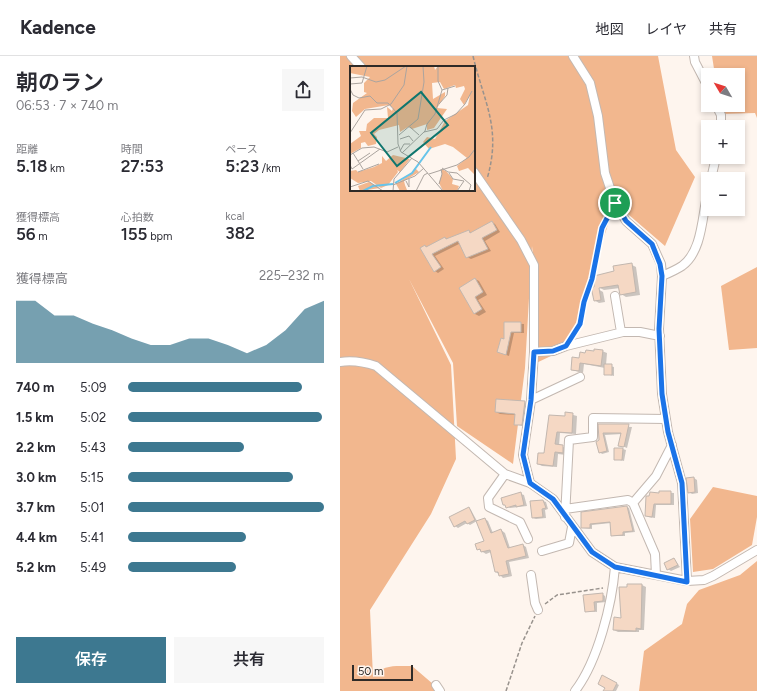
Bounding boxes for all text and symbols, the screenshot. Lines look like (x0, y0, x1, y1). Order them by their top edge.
text: Kadence (20, 16, 96, 39)
text: 地図 (595, 21, 623, 38)
text: レイヤ (645, 21, 687, 38)
text: 共有 (709, 21, 737, 38)
inset map (350, 66, 475, 191)
north arrow (701, 68, 745, 112)
map controls (701, 68, 745, 216)
text: 朝のラン (16, 69, 104, 96)
button: share (282, 69, 324, 111)
text: 06:53 · 7 × 740 m (16, 98, 118, 113)
button: + (701, 120, 745, 164)
text: 距離 (16, 143, 38, 156)
text: 時間 (121, 143, 143, 156)
text: ペース (225, 143, 258, 156)
text: 5.18 (16, 156, 47, 176)
text: 27:53 (121, 156, 164, 176)
text: 5:23 (225, 156, 259, 176)
text: km (47, 162, 65, 175)
text: /km (259, 162, 281, 175)
button: − (701, 172, 745, 216)
pin (598, 186, 632, 220)
icon: arrive (604, 192, 626, 214)
text: kcal (225, 210, 245, 223)
text: 獲得標高 (16, 211, 60, 224)
text: 心拍数 (121, 211, 154, 224)
text: 382 (225, 223, 255, 243)
text: 56 (16, 224, 36, 244)
text: 155 (121, 224, 147, 244)
text: m (36, 230, 48, 243)
text: bpm (147, 230, 172, 243)
text: 225–232 m (259, 268, 324, 283)
text: 獲得標高 (16, 271, 68, 286)
text: 740 m (16, 380, 54, 395)
text: 5:09 (80, 380, 106, 395)
text: 1.5 km (16, 410, 54, 425)
text: 5:02 (80, 410, 106, 425)
text: 2.2 km (16, 440, 56, 455)
text: 5:43 (80, 440, 106, 455)
text: 3.0 km (16, 470, 56, 485)
text: 5:15 (80, 470, 104, 485)
text: 3.7 km (16, 500, 55, 515)
text: 5:01 (80, 500, 104, 515)
text: 4.4 km (16, 530, 57, 545)
text: 5:41 (80, 530, 104, 545)
text: 5.2 km (16, 560, 56, 575)
text: 5:49 (80, 560, 106, 575)
button: 保存 (16, 637, 166, 683)
button: 共有 (174, 637, 324, 683)
scale bar (352, 663, 413, 682)
text: 50 m (358, 665, 383, 678)

